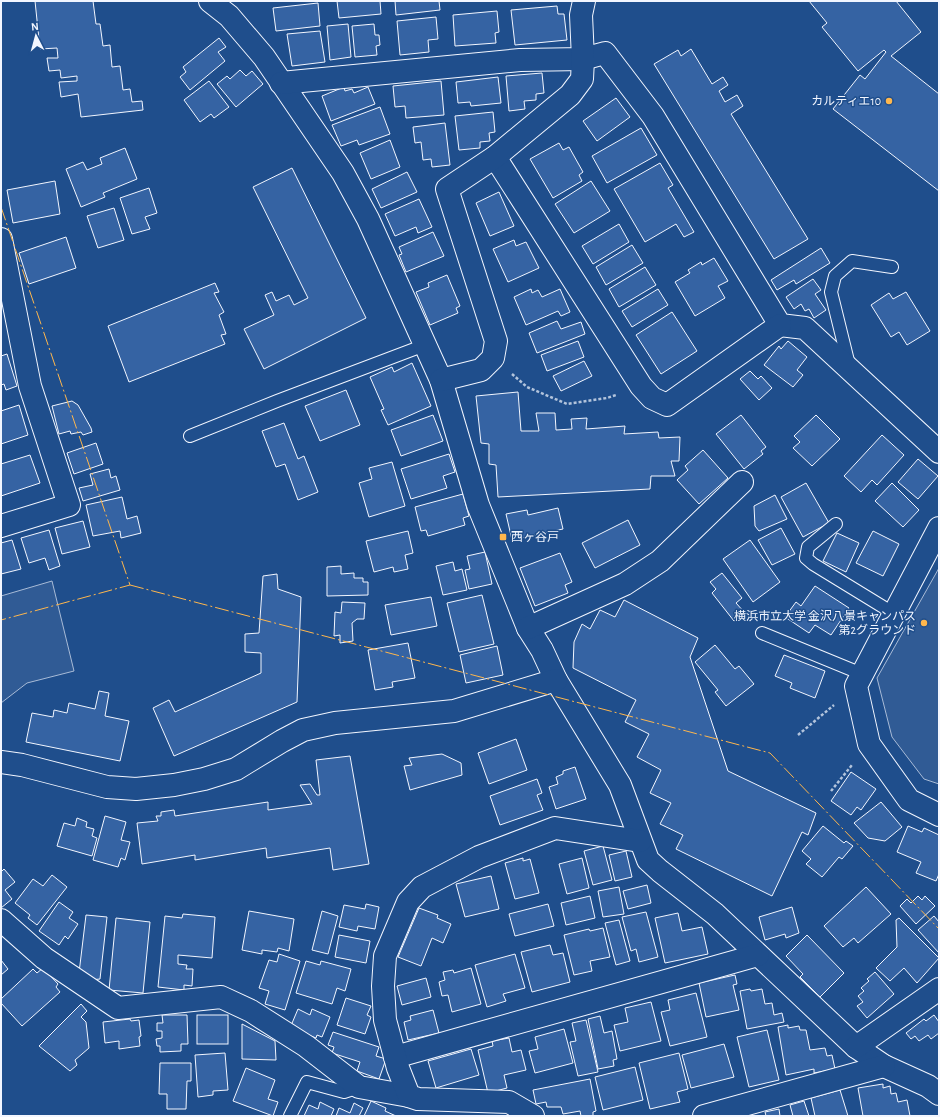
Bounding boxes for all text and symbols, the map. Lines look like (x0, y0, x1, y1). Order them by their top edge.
north arrow (16, 16, 56, 56)
text: N (31, 21, 39, 32)
place label: カルティエ10 (811, 95, 881, 107)
marker: カルティエ10 (884, 96, 894, 106)
place label: 西ヶ谷戸 (511, 531, 559, 543)
marker: 西ヶ谷戸 (498, 532, 508, 542)
place label: 横浜市立大学 金沢八景キャンパス 第2グラウンド (734, 609, 916, 636)
marker: 横浜市立大学 金沢八景キャンパス 第2グラウンド (919, 618, 929, 628)

